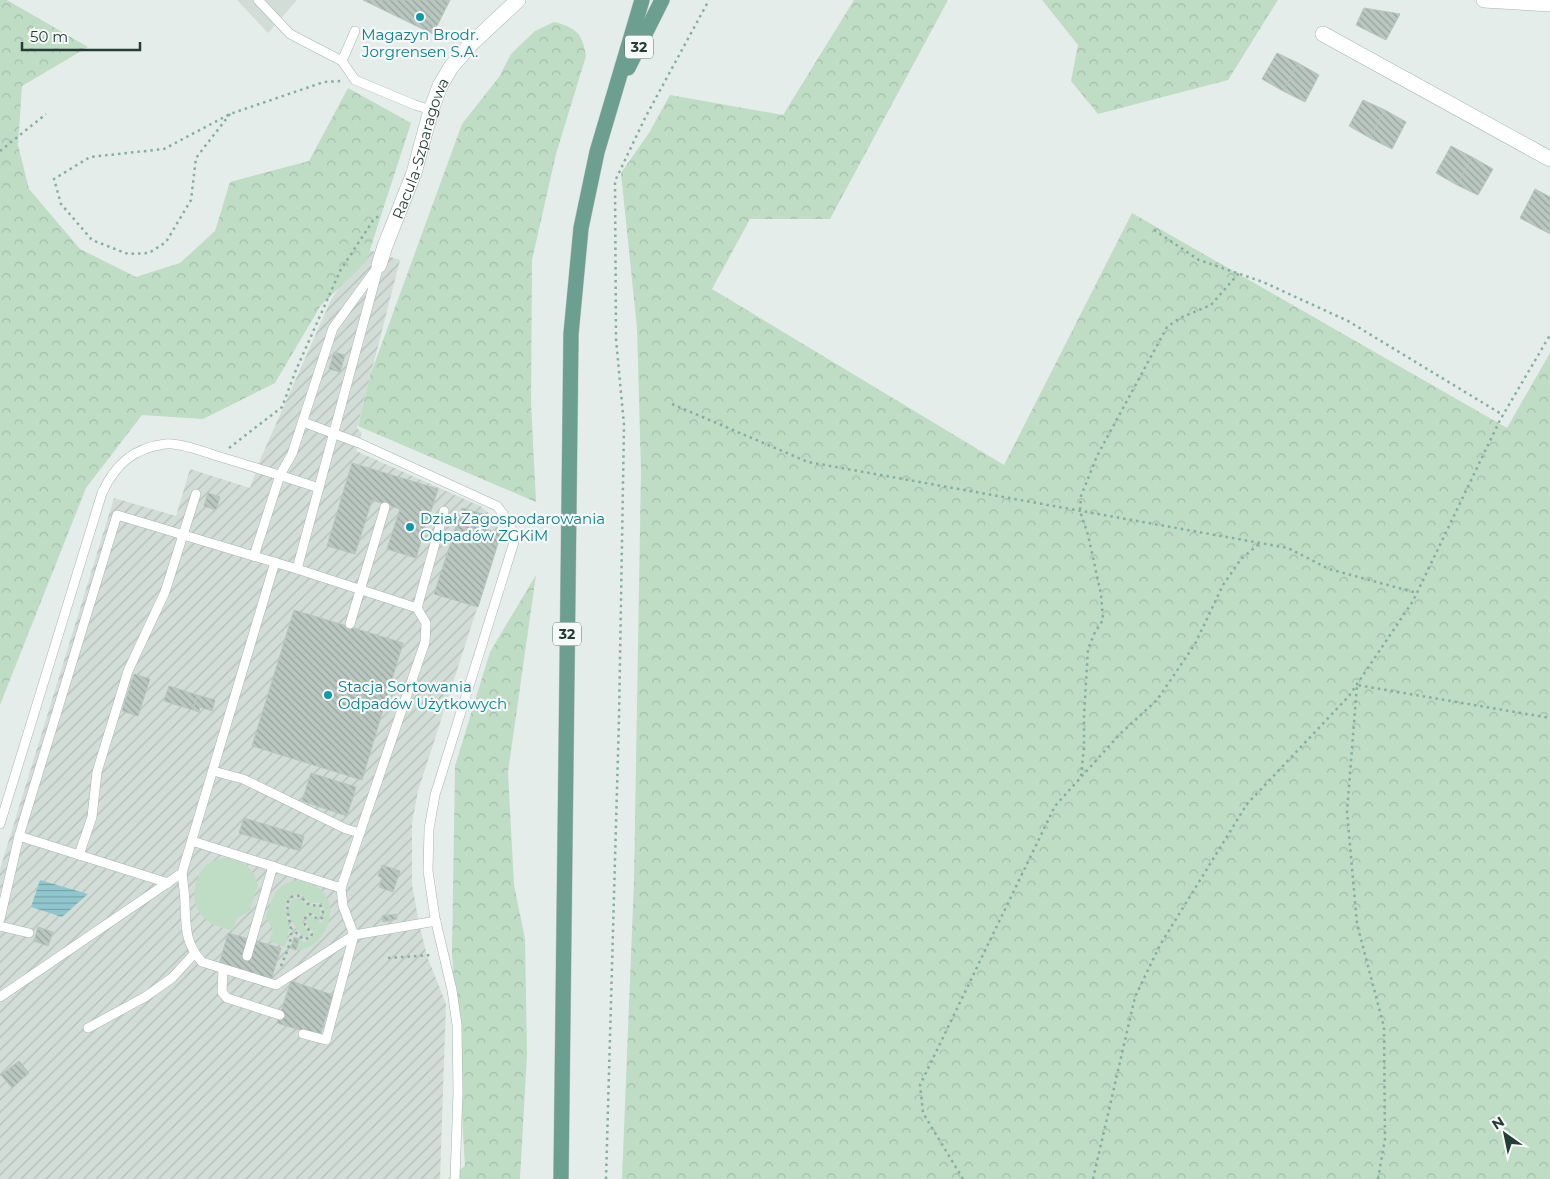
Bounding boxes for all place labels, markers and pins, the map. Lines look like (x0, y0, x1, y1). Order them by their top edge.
marker: Magazyn Brodr. Jorgrensen S.A. (414, 11, 426, 23)
place label: Magazyn Brodr. Jorgrensen S.A. (361, 25, 479, 61)
place label: Dział Zagospodarowania Odpadów ZGKiM (420, 509, 605, 545)
marker: Dział Zagospodarowania Odpadów ZGKiM (404, 521, 416, 533)
place label: Stacja Sortowania Odpadów Użytkowych (338, 677, 507, 713)
marker: Stacja Sortowania Odpadów Użytkowych (322, 689, 334, 701)

